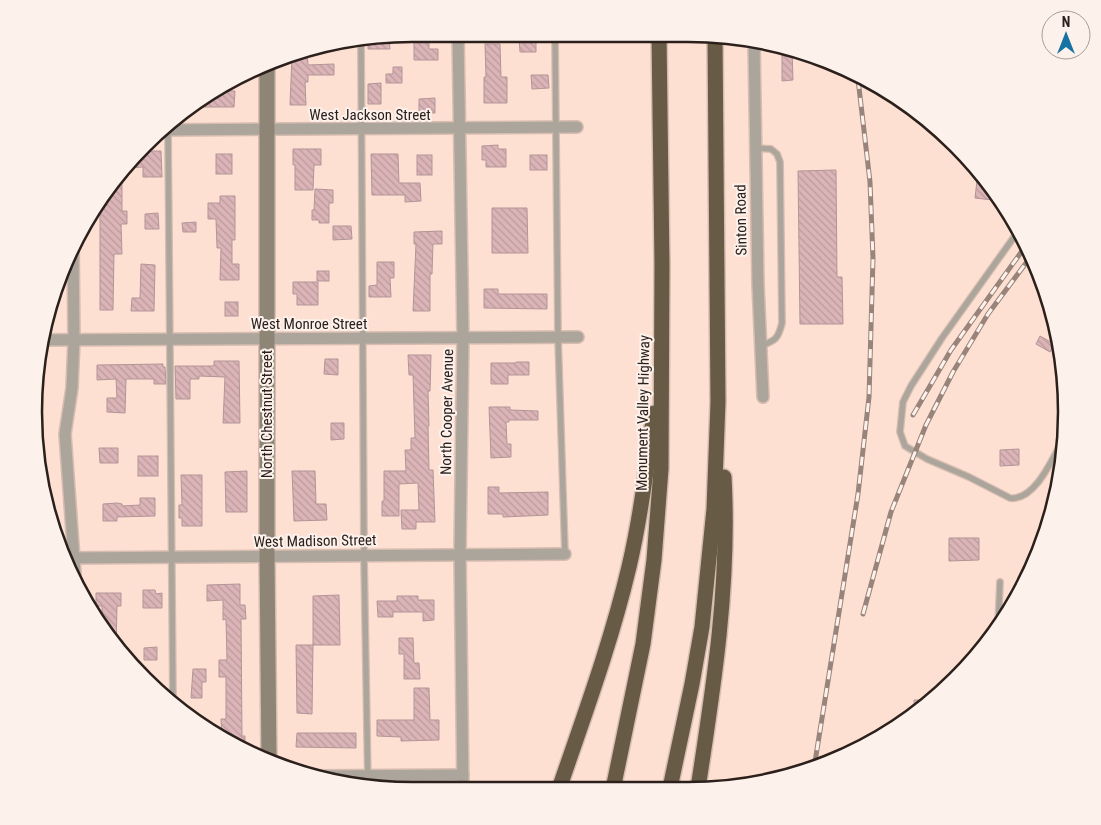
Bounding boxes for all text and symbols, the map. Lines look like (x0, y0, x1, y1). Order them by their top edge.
north arrow (1041, 10, 1091, 60)
text: N (1062, 14, 1070, 30)
street label: West Jackson Street (309, 106, 431, 124)
street label: Sinton Road (731, 184, 751, 256)
street label: West Monroe Street (251, 315, 367, 333)
street label: Monument Valley Highway (633, 335, 653, 491)
street label: North Cooper Avenue (437, 349, 457, 475)
street label: North Chestnut Street (258, 350, 276, 478)
street label: West Madison Street (254, 531, 376, 551)

